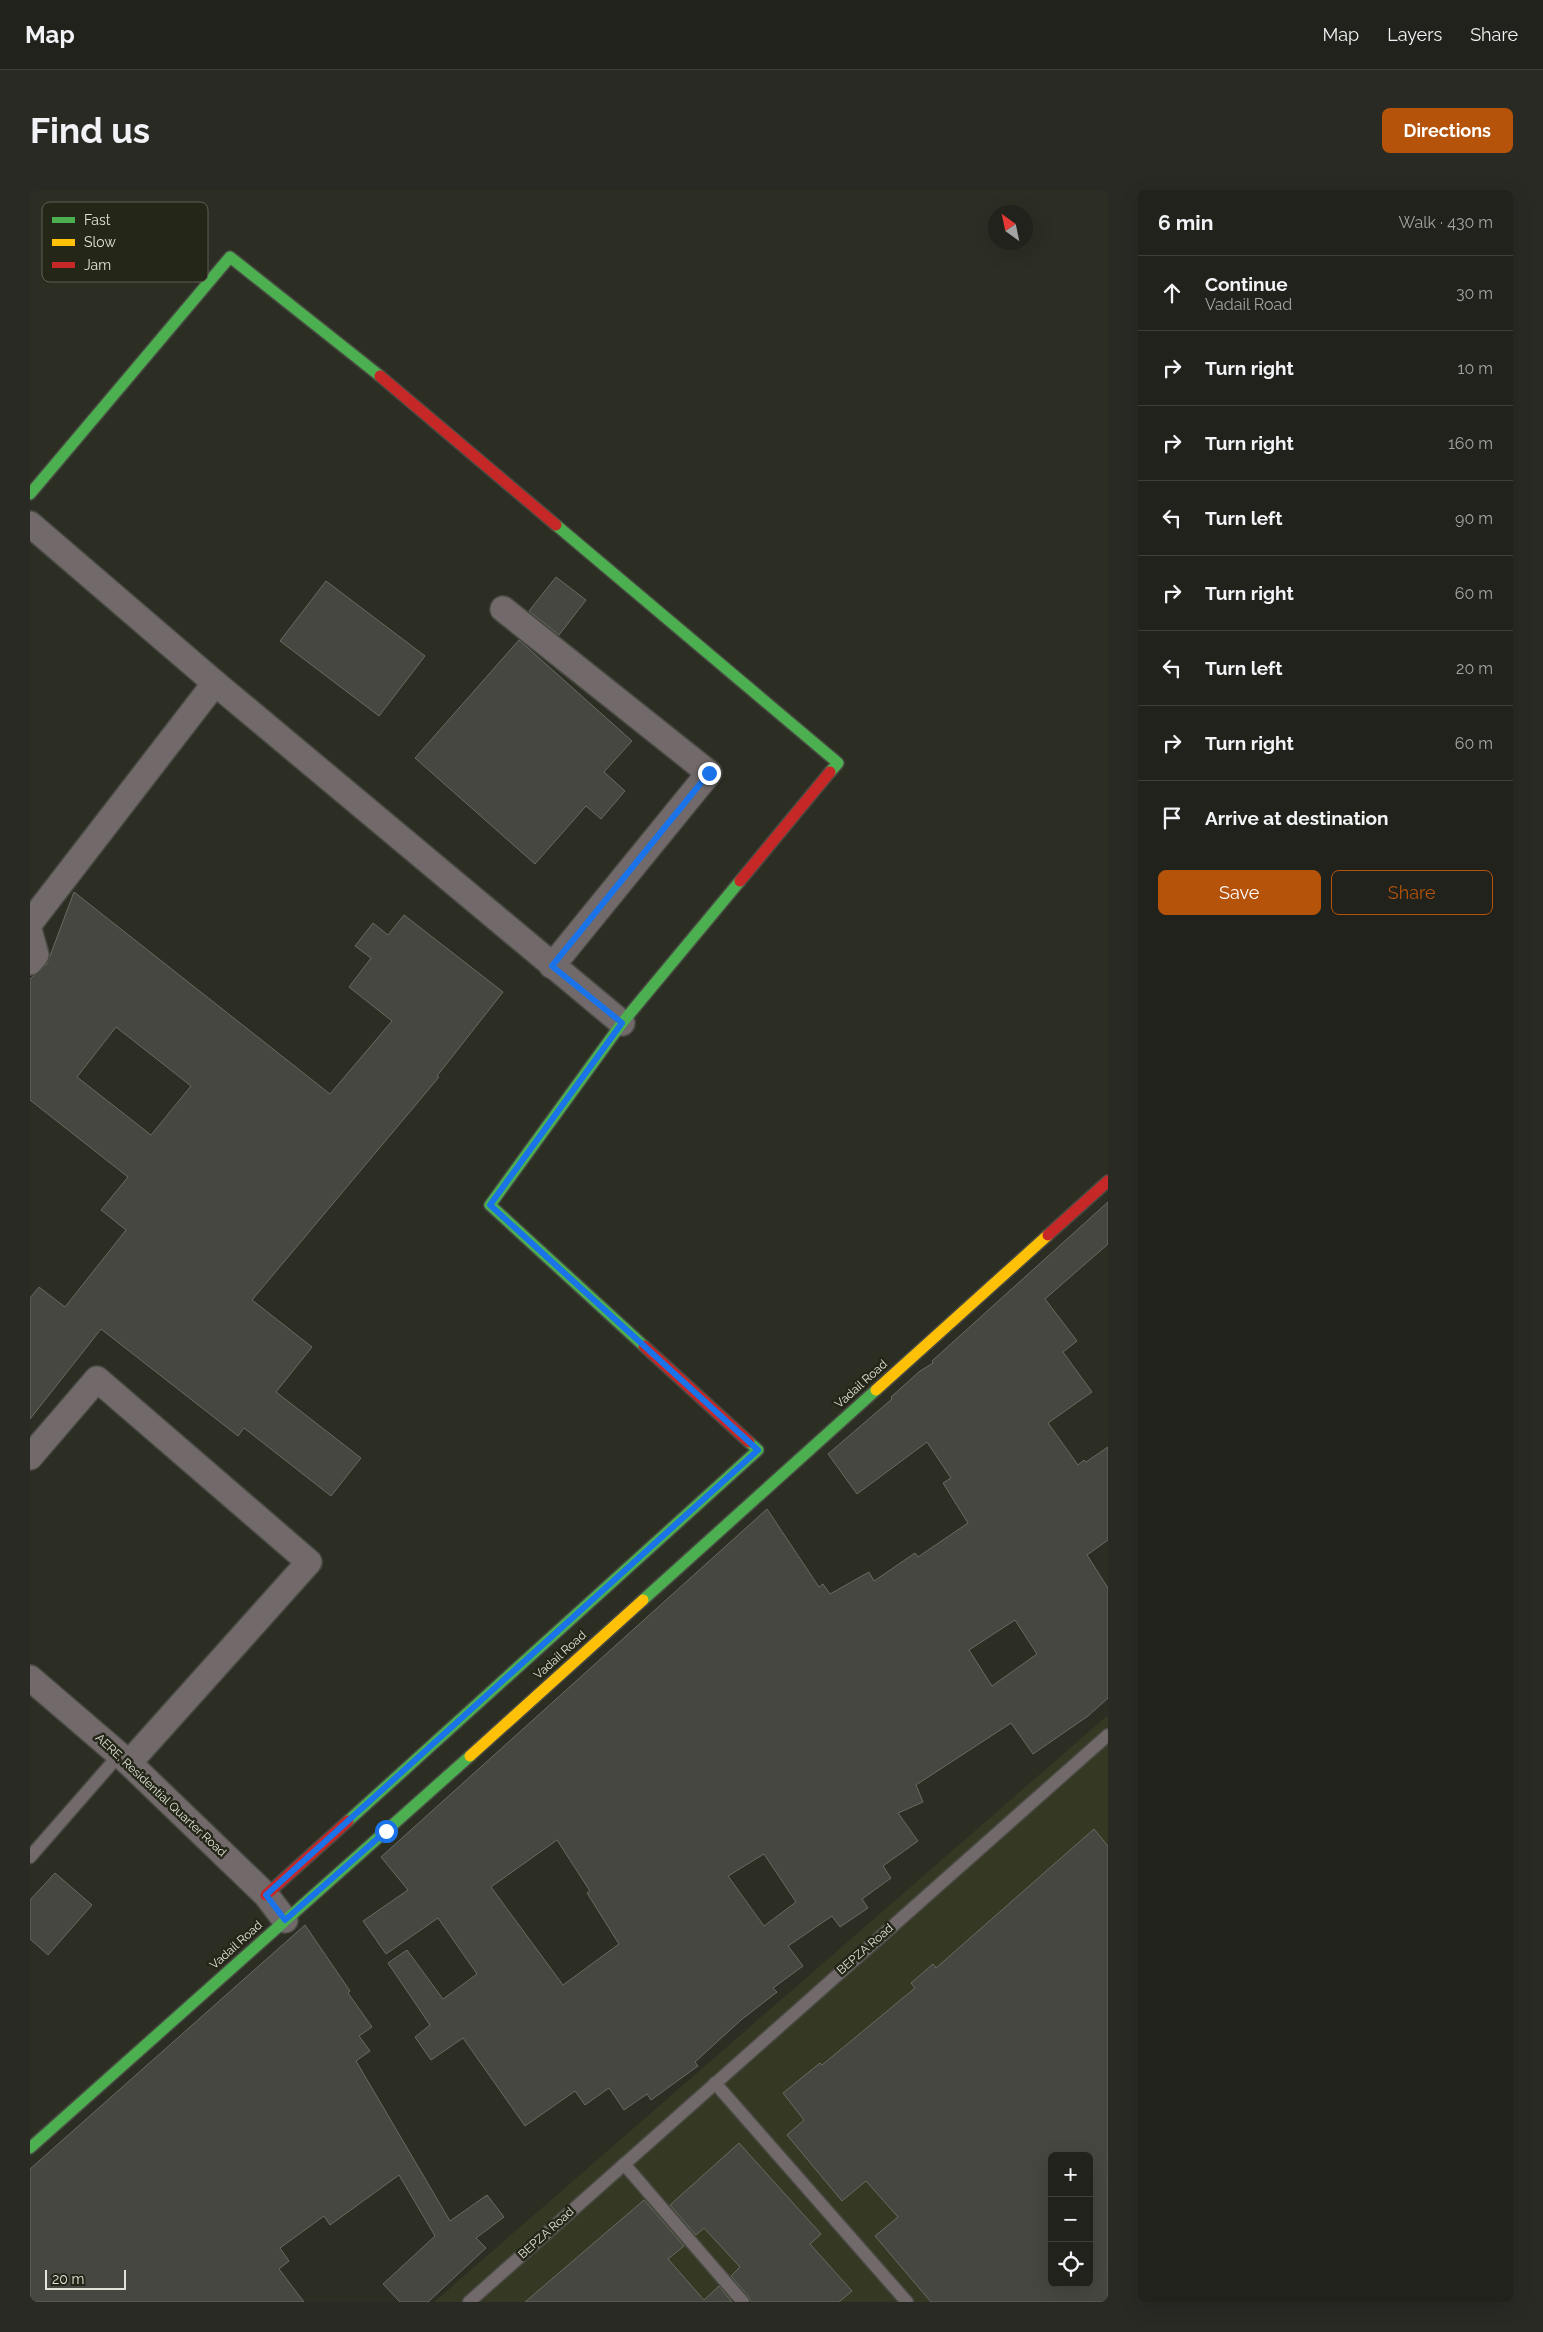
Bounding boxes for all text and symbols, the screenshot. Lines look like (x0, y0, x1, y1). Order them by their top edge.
text: Map (25, 20, 75, 49)
text: Map (1323, 24, 1359, 45)
text: Layers (1387, 24, 1442, 45)
text: Share (1470, 24, 1518, 45)
button: Directions (1382, 108, 1513, 153)
text: Find us (30, 110, 150, 151)
legend (42, 202, 208, 282)
north arrow (988, 205, 1033, 250)
text: 6 min (1158, 210, 1213, 235)
text: Fast (84, 212, 111, 228)
text: Walk · 430 m (1399, 213, 1493, 232)
text: Slow (84, 234, 116, 250)
text: Jam (84, 257, 111, 273)
text: Continue (1205, 273, 1288, 295)
icon: ahead (1158, 279, 1186, 307)
text: 30 m (1456, 284, 1493, 303)
text: Vadail Road (1205, 295, 1292, 314)
icon: right (1158, 354, 1186, 382)
text: Turn right (1205, 357, 1294, 379)
text: 10 m (1458, 359, 1493, 378)
icon: right (1158, 429, 1186, 457)
text: Turn right (1205, 432, 1294, 454)
text: 160 m (1448, 434, 1493, 453)
icon: left (1158, 504, 1186, 532)
text: Turn left (1205, 507, 1282, 529)
text: 90 m (1455, 509, 1493, 528)
icon: right (1158, 579, 1186, 607)
text: Turn right (1205, 582, 1294, 604)
text: 60 m (1455, 584, 1493, 603)
icon: left (1158, 654, 1186, 682)
text: Turn left (1205, 657, 1282, 679)
text: 20 m (1456, 659, 1493, 678)
icon: right (1158, 729, 1186, 757)
text: Turn right (1205, 732, 1294, 754)
text: 60 m (1455, 734, 1493, 753)
route end (698, 762, 721, 785)
icon: arrive (1158, 804, 1186, 832)
text: Arrive at destination (1205, 807, 1389, 829)
button: Save (1158, 870, 1321, 915)
button: Share (1331, 870, 1493, 915)
street label: Vadail Road (832, 1357, 890, 1411)
street label: Vadail Road (531, 1628, 589, 1682)
street label: AERE, Residential Quarter Road (93, 1731, 229, 1859)
route start (375, 1820, 398, 1843)
street label: Vadail Road (207, 1918, 265, 1972)
street label: BEPZA Road (834, 1921, 896, 1977)
map controls (1048, 2152, 1093, 2287)
button: + (1048, 2152, 1093, 2197)
button: − (1048, 2197, 1093, 2242)
street label: BEPZA Road (515, 2204, 577, 2262)
button: locate (1048, 2242, 1093, 2287)
scale bar (45, 2267, 126, 2290)
text: 20 m (52, 2271, 84, 2287)

